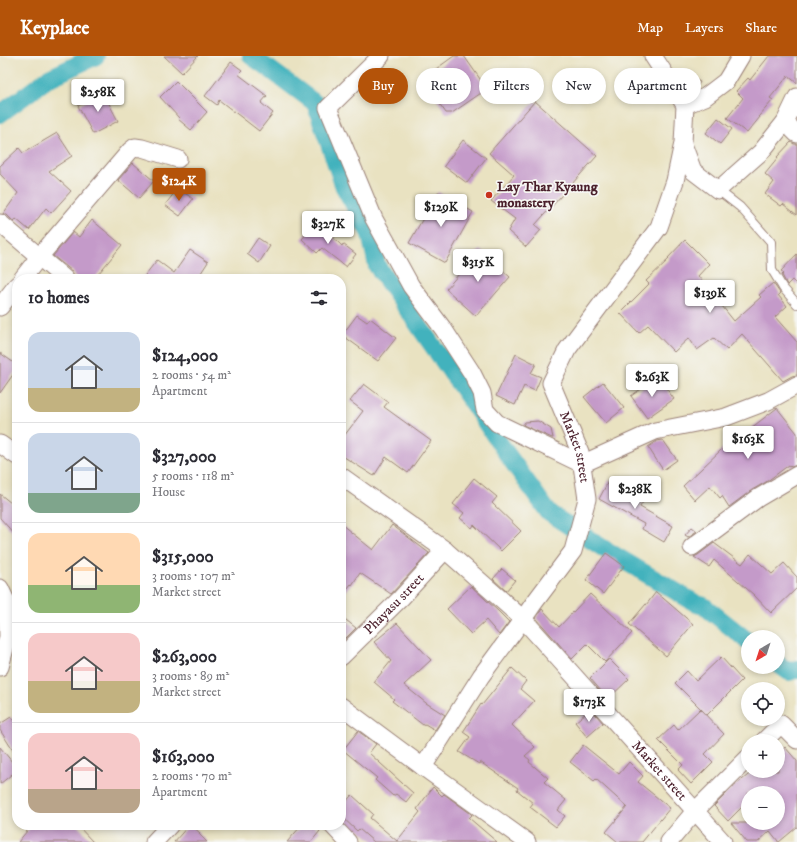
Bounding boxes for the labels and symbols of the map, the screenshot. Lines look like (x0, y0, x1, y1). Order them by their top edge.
pin: $258K (70, 79, 126, 113)
pin: $124K (151, 168, 207, 202)
place label: Lay Thar Kyaung monastery (497, 178, 599, 212)
marker: Lay Thar Kyaung monastery (484, 190, 494, 200)
pin: $129K (413, 194, 469, 228)
pin: $327K (300, 211, 356, 245)
pin: $315K (450, 249, 506, 283)
pin: $139K (682, 280, 738, 314)
pin: $263K (624, 364, 680, 398)
street label: Market street (555, 408, 594, 485)
pin: $163K (720, 426, 776, 460)
pin: $238K (607, 476, 663, 510)
street label: Phayasu street (360, 569, 428, 638)
north arrow (741, 630, 785, 674)
pin: $173K (561, 689, 617, 723)
street label: Market street (628, 737, 691, 805)

